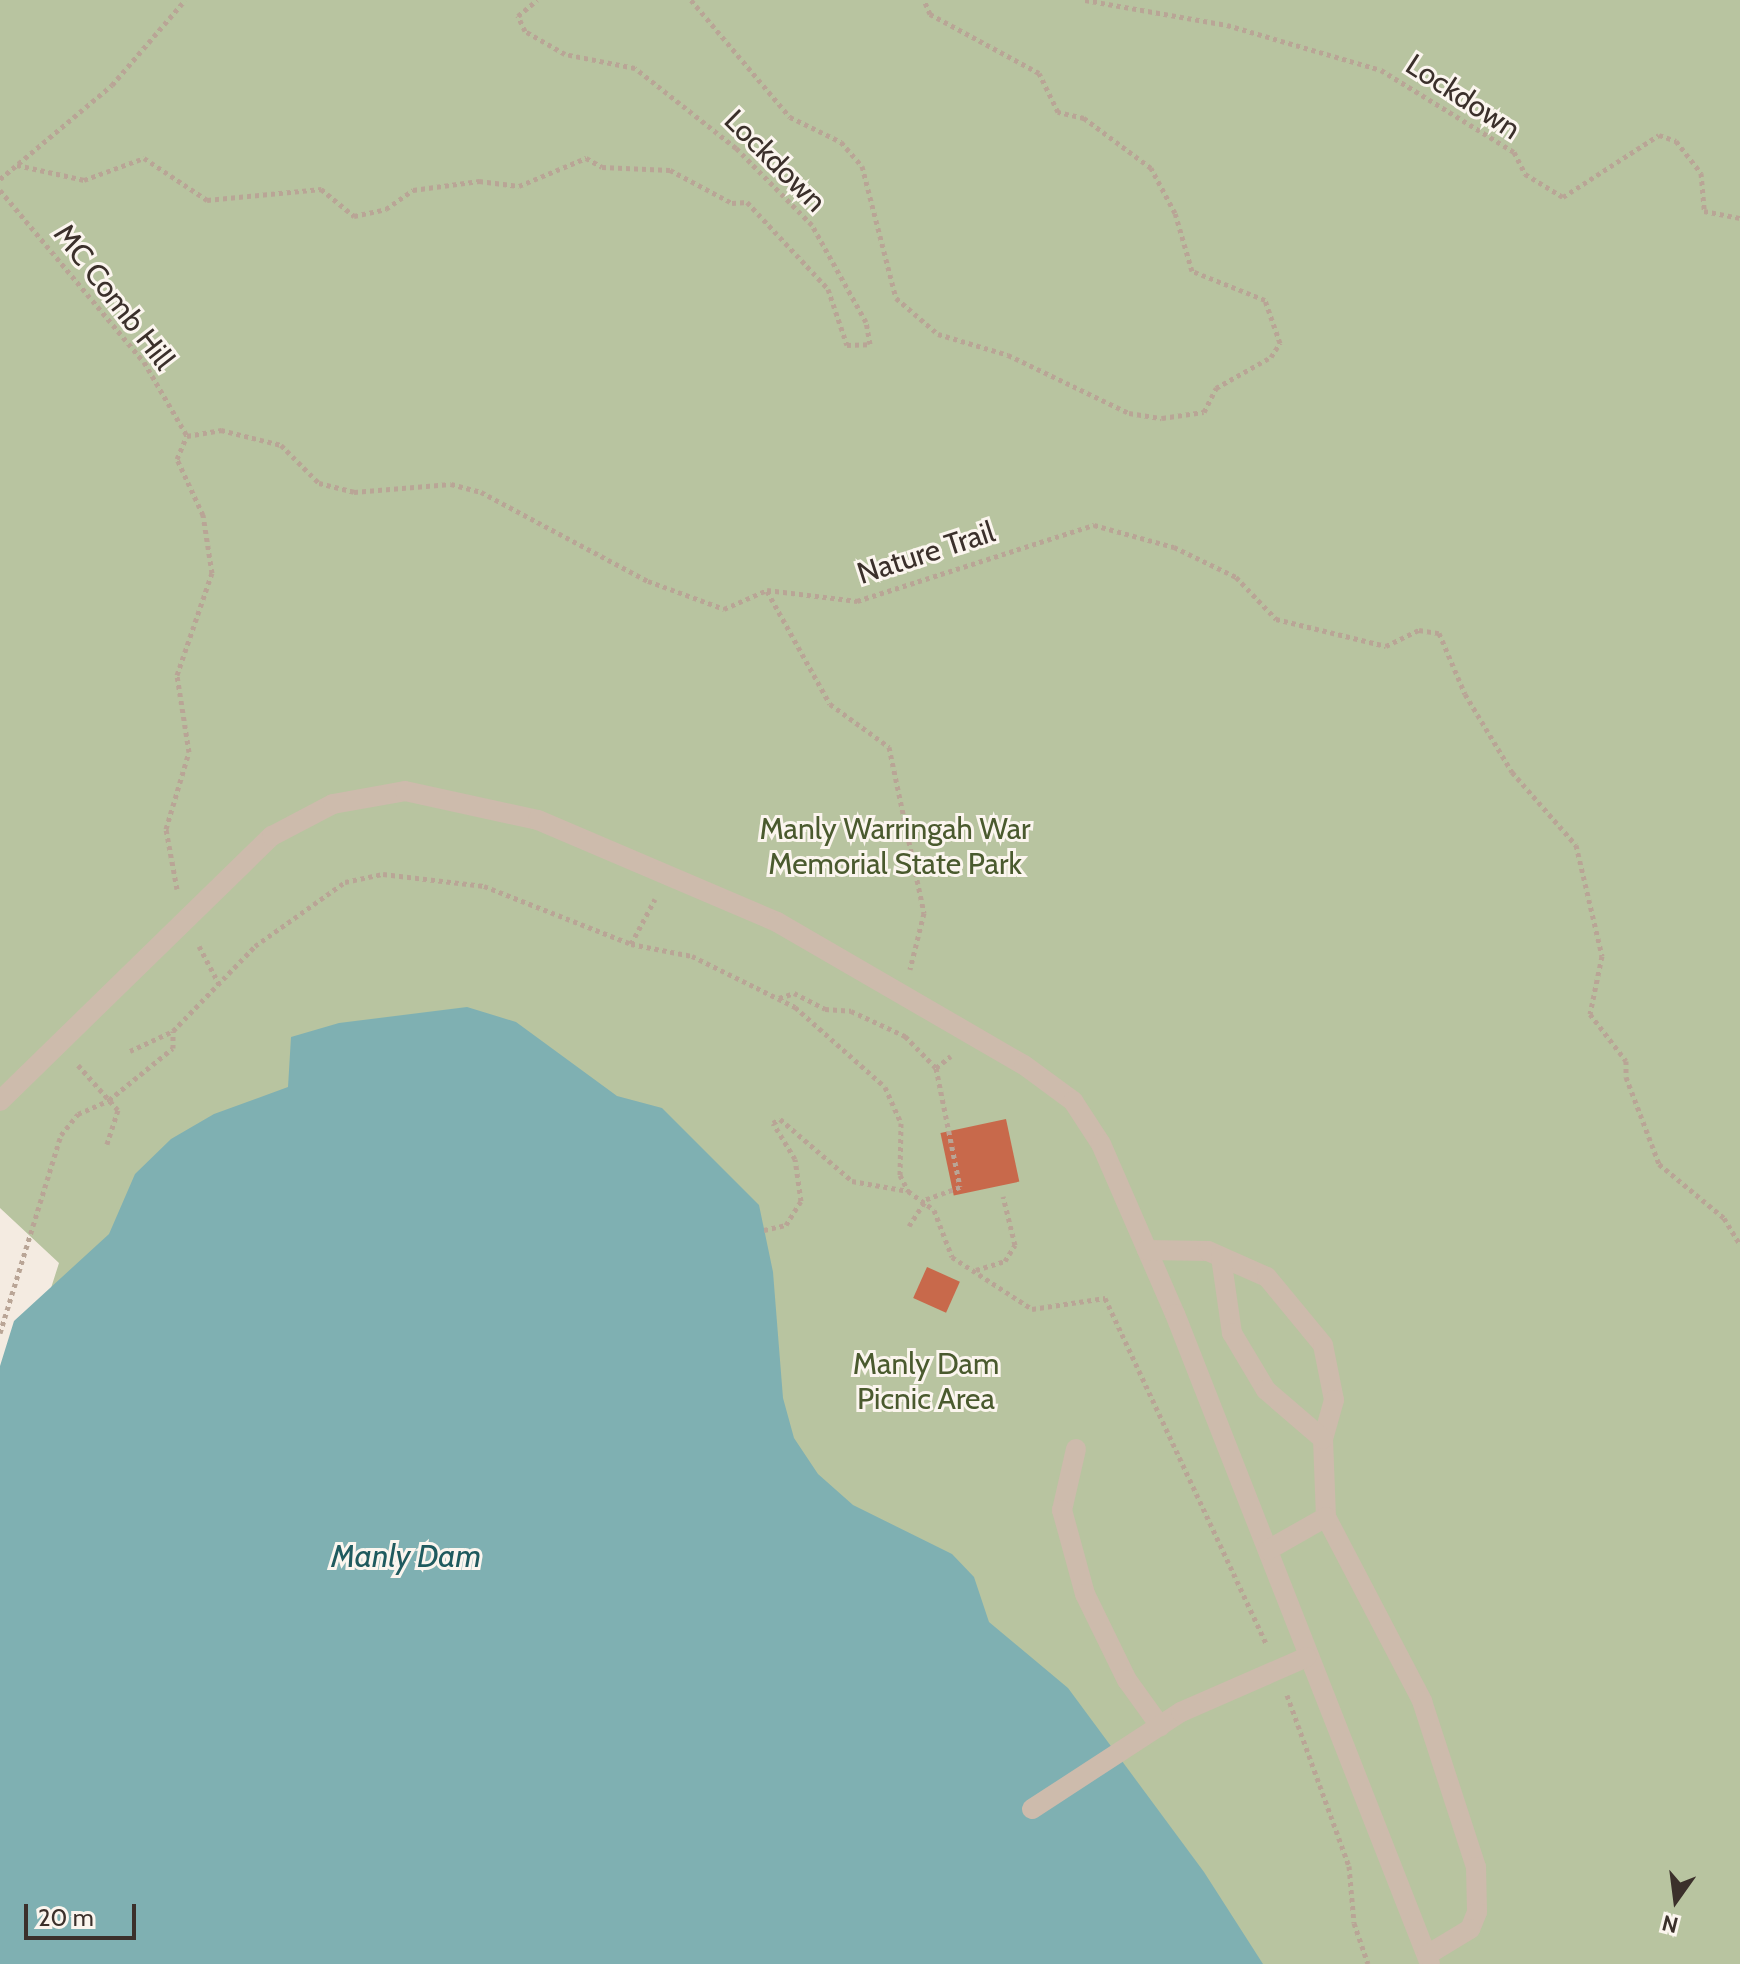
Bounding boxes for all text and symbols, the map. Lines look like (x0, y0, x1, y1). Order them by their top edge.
street label: Lockdown (1399, 47, 1527, 147)
street label: Lockdown (717, 103, 833, 219)
street label: MC Comb Hill (46, 217, 182, 377)
street label: Nature Trail (853, 514, 999, 592)
park label: Manly Warringah War Memorial State Park (759, 811, 1031, 882)
park label: Manly Dam Picnic Area (853, 1346, 999, 1416)
water label: Manly Dam (331, 1537, 481, 1575)
north arrow (1636, 1860, 1716, 1940)
scale bar (28, 1888, 140, 1938)
text: 20 m (38, 1903, 94, 1932)
text: N (1659, 1909, 1681, 1939)

